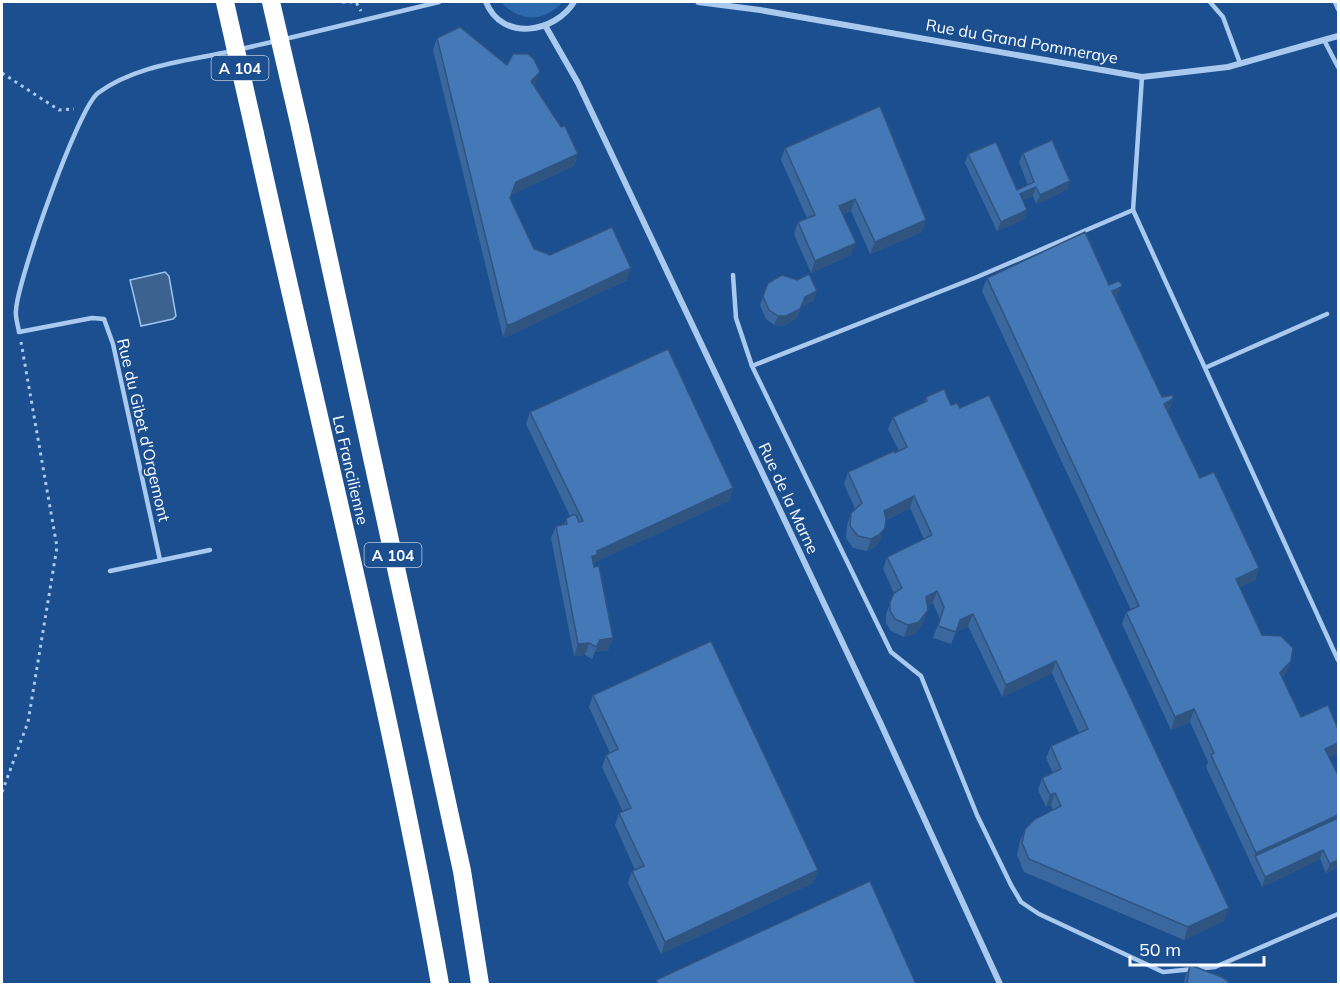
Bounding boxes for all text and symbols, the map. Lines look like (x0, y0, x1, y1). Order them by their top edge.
street label: Rue du Grand Pommeraye (924, 14, 1120, 68)
road number: A 104 (212, 56, 268, 80)
street label: Rue du Gibet d'Orgemont (113, 336, 175, 524)
street label: La Francilienne (329, 413, 373, 527)
street label: Rue de la Marne (754, 439, 824, 557)
road number: A 104 (364, 543, 422, 567)
scale bar (1130, 929, 1264, 967)
text: 50 m (1139, 938, 1181, 961)

